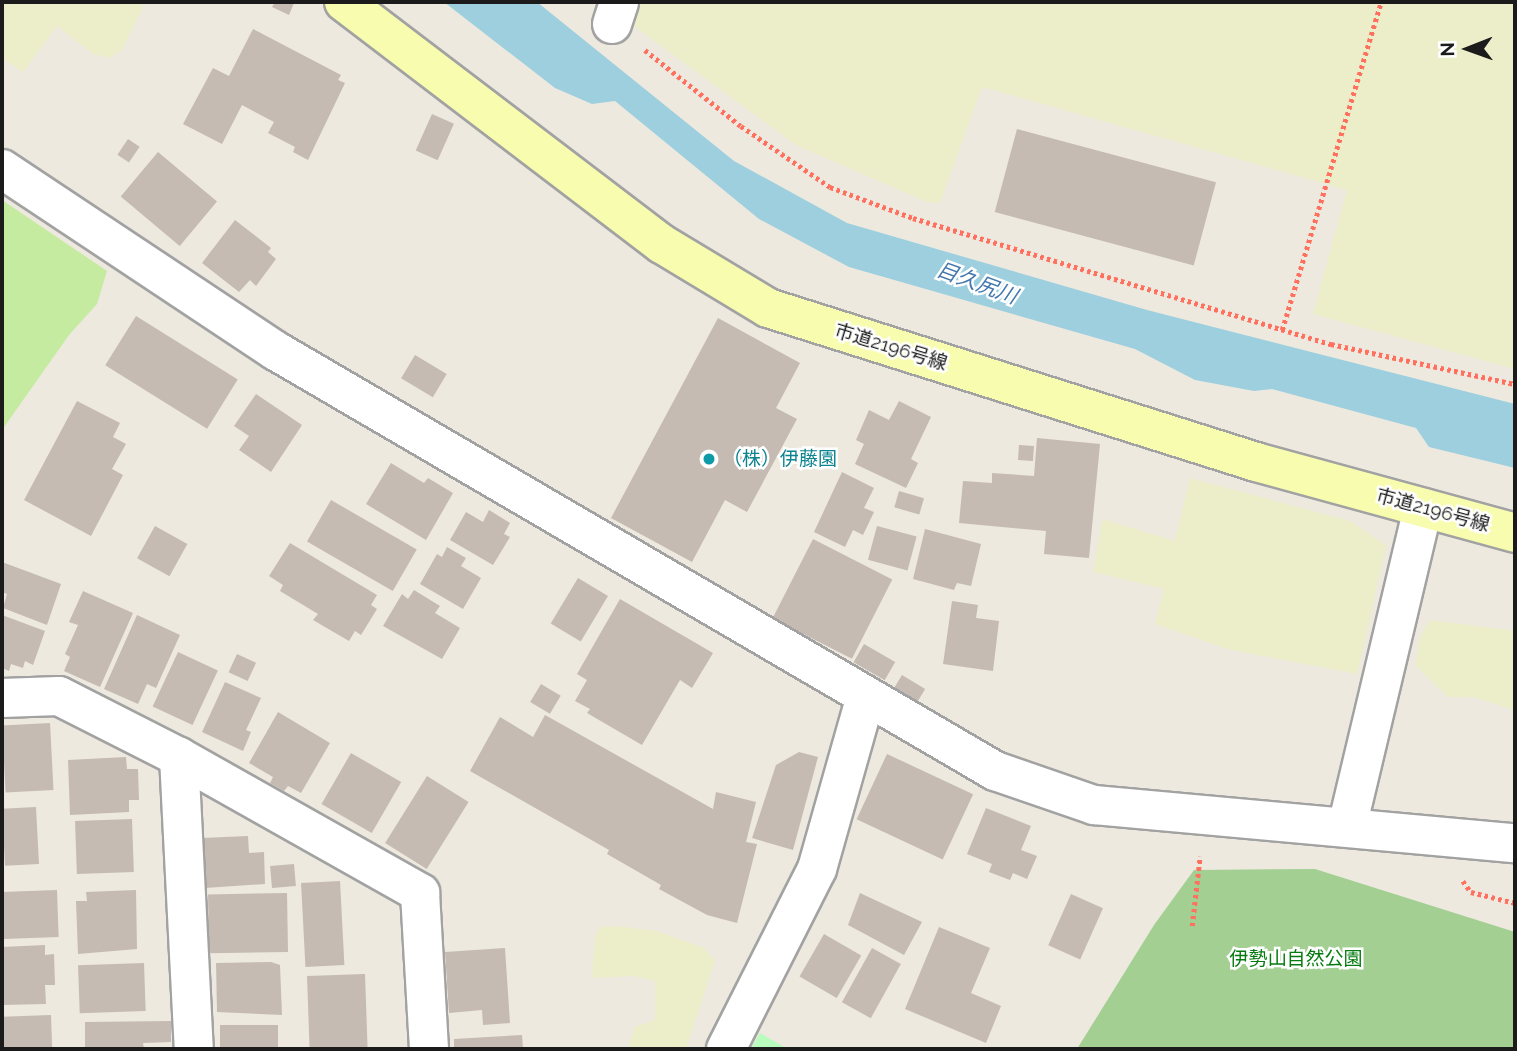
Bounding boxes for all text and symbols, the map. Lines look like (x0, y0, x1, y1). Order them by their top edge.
north arrow (1433, 14, 1503, 84)
text: N (1436, 42, 1458, 57)
water label: 目久尻川 (933, 257, 1021, 309)
street label: 市道2196号線 (832, 319, 950, 375)
place label: （株）伊藤園 (723, 448, 837, 470)
marker: （株）伊藤園 (701, 451, 717, 467)
street label: 市道2196号線 (1374, 484, 1492, 536)
park label: 伊勢山自然公園 (1230, 948, 1362, 970)

